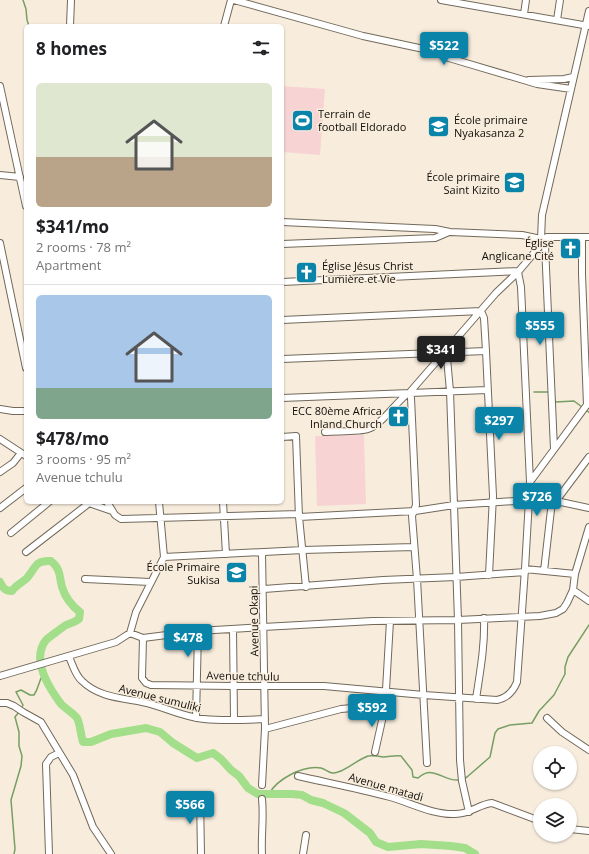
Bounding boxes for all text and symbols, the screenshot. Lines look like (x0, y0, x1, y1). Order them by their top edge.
pin: $522 (420, 32, 468, 66)
text: $522 (429, 36, 459, 54)
text: 8 homes (36, 37, 107, 60)
icon: filters (250, 37, 272, 59)
place label: Terrain de football Eldorado (318, 106, 407, 134)
sports icon: Terrain de football Eldorado (289, 107, 315, 133)
icon: home (118, 109, 190, 181)
place label: École primaire Nyakasanza 2 (454, 112, 528, 140)
school or university icon: École primaire Nyakasanza 2 (426, 113, 452, 139)
place label: École primaire Saint Kizito (426, 169, 500, 197)
school or university icon: École primaire Saint Kizito (502, 170, 528, 196)
text: $341/mo (36, 215, 109, 238)
place label: Église Anglicane Cité (482, 235, 554, 263)
church icon: Église Anglicane Cité (557, 236, 583, 262)
text: 2 rooms · 78 m² (36, 238, 131, 256)
text: Apartment (36, 256, 101, 274)
place label: Église Jésus Christ Lumière et Vie (322, 258, 413, 286)
church icon: Église Jésus Christ Lumière et Vie (294, 259, 320, 285)
pin: $555 (516, 312, 564, 346)
text: $555 (525, 316, 555, 334)
icon: home (118, 321, 190, 393)
pin: $341 (417, 336, 465, 370)
text: $341 (426, 340, 456, 358)
place label: ECC 80ème Africa Inland Church (292, 403, 382, 431)
church icon: ECC 80ème Africa Inland Church (385, 404, 411, 430)
pin: $297 (475, 407, 523, 441)
text: $297 (484, 411, 514, 429)
text: $478/mo (36, 427, 109, 450)
text: 3 rooms · 95 m² (36, 450, 131, 468)
text: Avenue tchulu (36, 468, 123, 486)
pin: $726 (513, 483, 561, 517)
text: $726 (522, 487, 552, 505)
place label: École Primaire Sukisa (147, 559, 220, 587)
school or university icon: École Primaire Sukisa (223, 560, 249, 586)
street label: Avenue Okapi (245, 585, 262, 657)
pin: $478 (164, 624, 212, 658)
text: $478 (173, 628, 203, 646)
street label: Avenue tchulu (206, 667, 280, 684)
street label: Avenue sumuliki (117, 680, 203, 715)
pin: $592 (348, 694, 396, 728)
text: $592 (357, 698, 387, 716)
map controls (533, 746, 577, 842)
button: locate (533, 746, 577, 790)
street label: Avenue matadi (347, 769, 425, 804)
pin: $566 (166, 791, 214, 825)
text: $566 (175, 795, 205, 813)
button: layers (533, 798, 577, 842)

